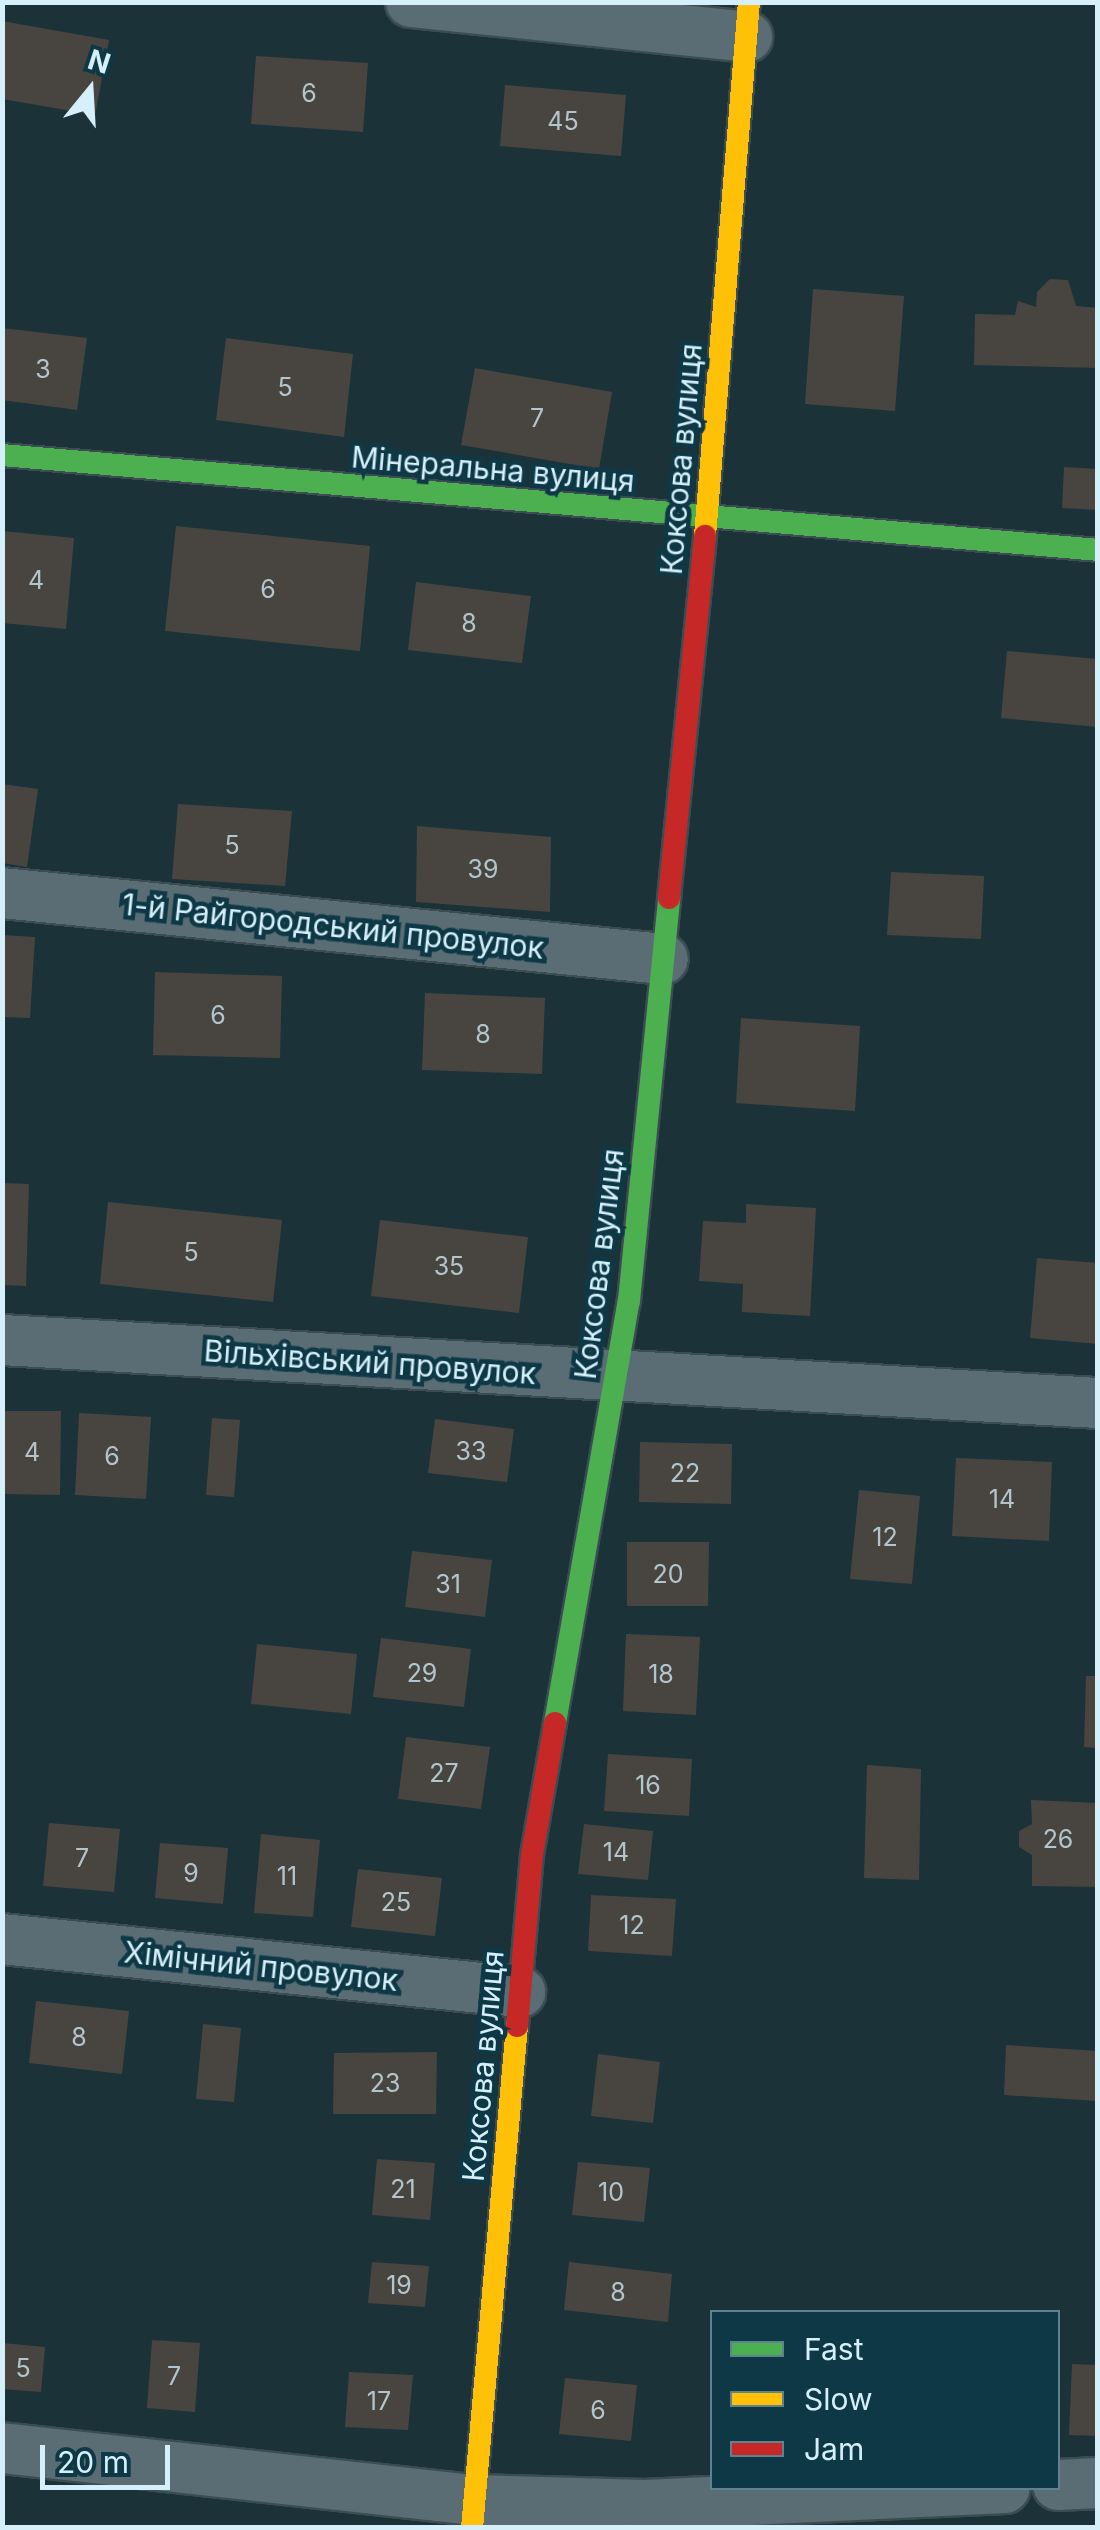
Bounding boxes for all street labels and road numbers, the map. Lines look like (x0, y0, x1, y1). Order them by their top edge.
street label: Коксова вулиця (653, 342, 709, 576)
street label: Мінеральна вулиця (350, 439, 636, 499)
street label: 1-й Райгородський провулок (120, 886, 546, 966)
street label: Коксова вулиця (567, 1147, 631, 1381)
street label: Вільхівський провулок (203, 1332, 537, 1392)
street label: Хімічний провулок (122, 1934, 400, 1998)
street label: Коксова вулиця (455, 1949, 511, 2183)

